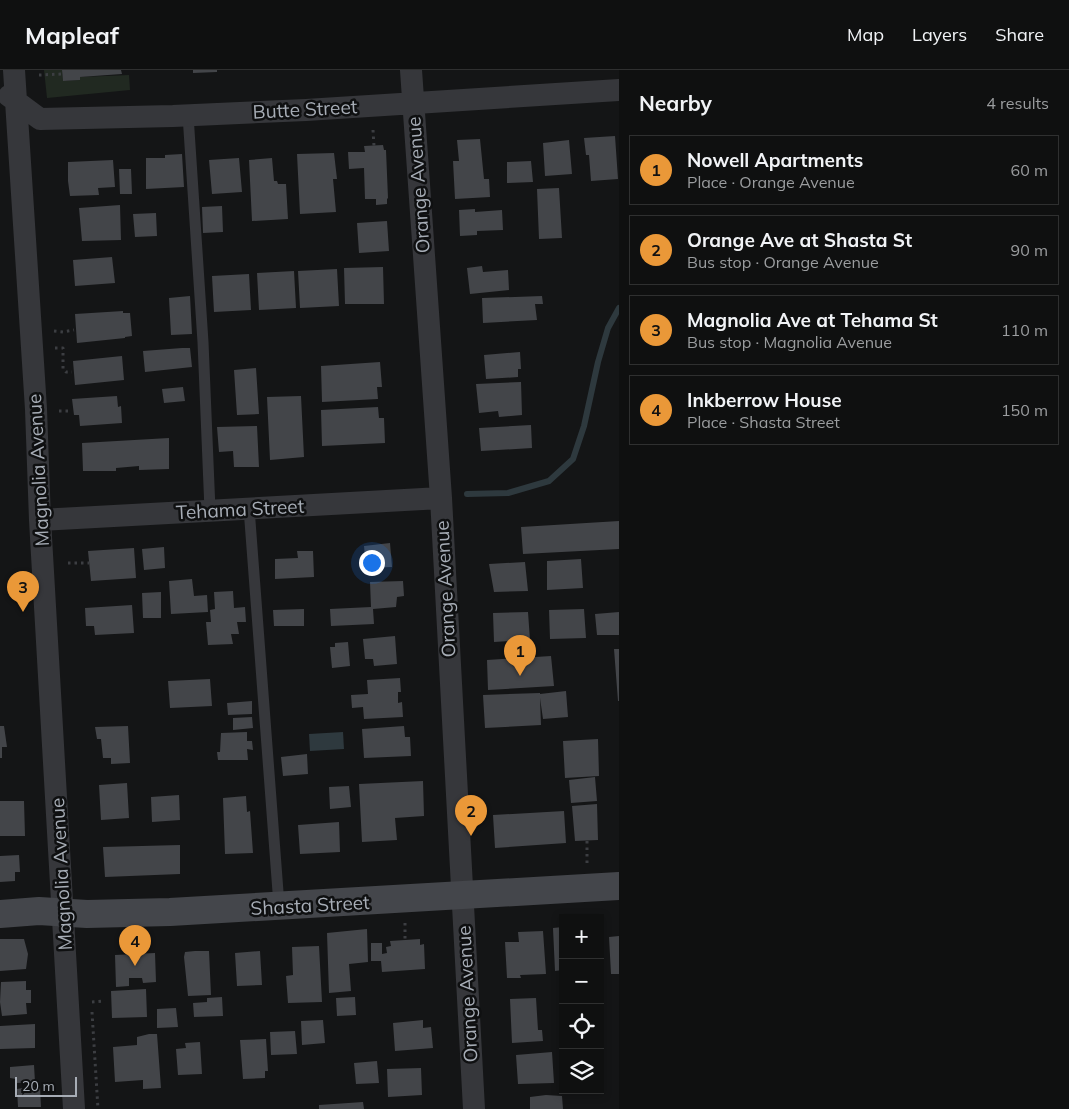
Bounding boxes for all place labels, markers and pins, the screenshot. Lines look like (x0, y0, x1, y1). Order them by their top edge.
pin: 3 (7, 571, 39, 612)
pin: 1 (504, 635, 536, 676)
pin: 2 (455, 795, 487, 836)
pin: 4 (119, 925, 151, 966)

